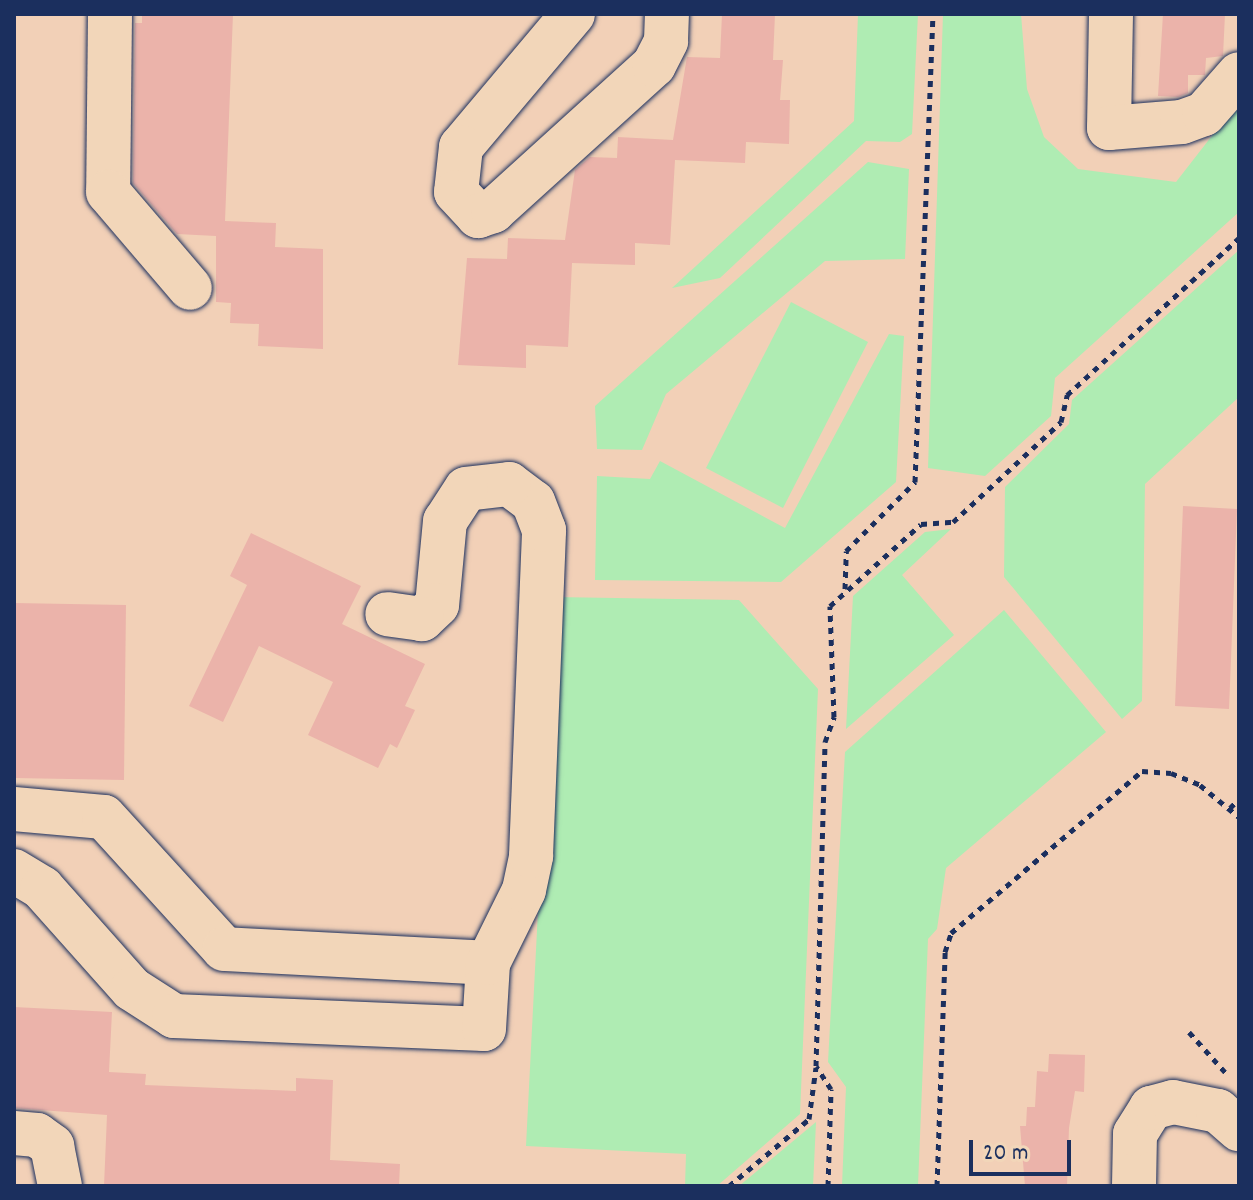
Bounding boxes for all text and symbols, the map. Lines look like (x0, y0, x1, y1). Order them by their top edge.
scale bar (973, 1124, 1075, 1174)
text: 20 m (983, 1137, 1029, 1171)

